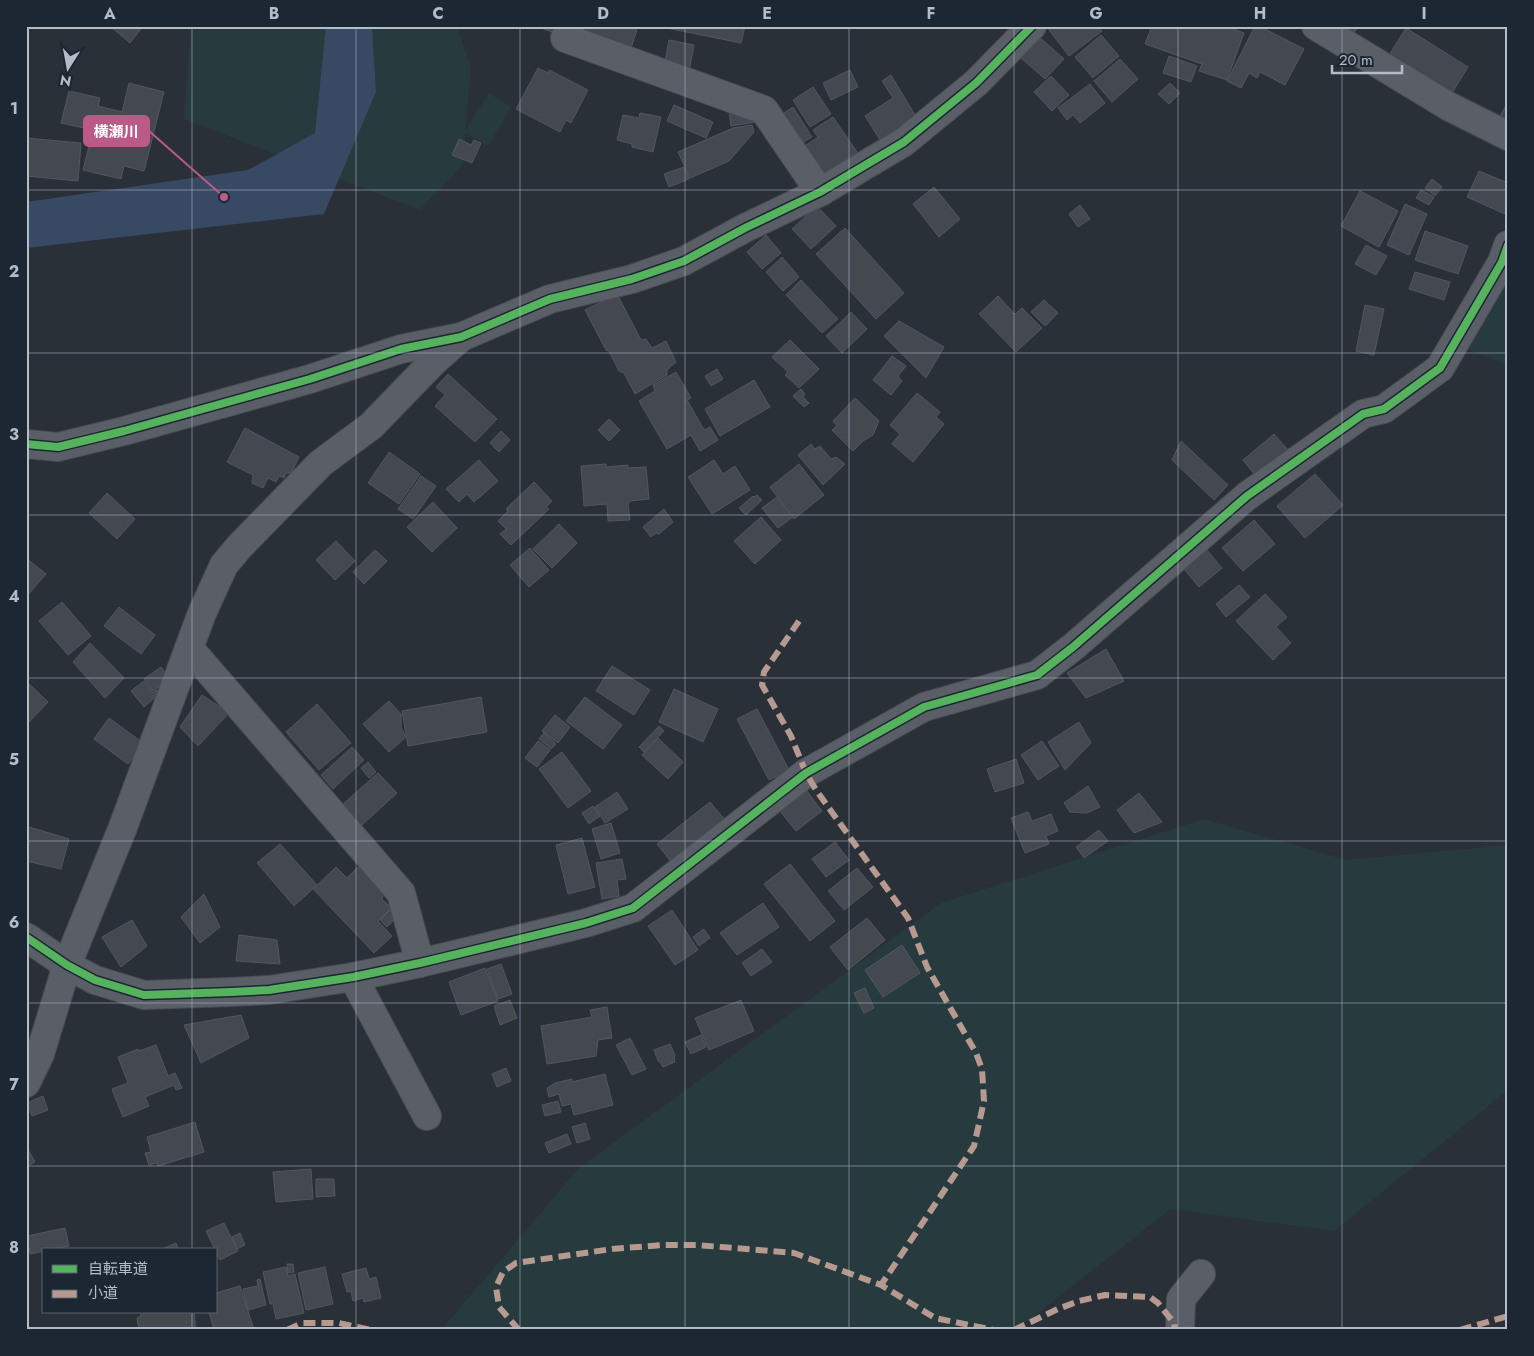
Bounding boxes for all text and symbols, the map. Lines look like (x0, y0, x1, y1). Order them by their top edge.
text: A (103, 2, 116, 25)
text: B (269, 2, 279, 25)
text: C (432, 2, 444, 25)
text: D (597, 2, 609, 25)
text: E (762, 2, 772, 25)
text: F (927, 2, 935, 25)
text: G (1089, 2, 1103, 25)
text: H (1254, 2, 1266, 25)
text: I (1421, 2, 1427, 25)
north arrow (42, 42, 92, 92)
scale bar (1332, 42, 1402, 74)
text: 20 m (1339, 49, 1373, 71)
text: N (58, 70, 73, 92)
text: 1 (10, 97, 18, 120)
callout: 横瀬川 (84, 116, 149, 146)
text: 横瀬川 (93, 121, 139, 143)
text: 2 (9, 260, 19, 283)
text: 3 (9, 423, 19, 446)
text: 4 (8, 585, 20, 608)
text: 5 (9, 748, 19, 771)
text: 6 (9, 911, 19, 934)
text: 7 (9, 1073, 19, 1096)
text: 8 (9, 1236, 19, 1259)
legend (42, 1248, 218, 1314)
text: 自転車道 (88, 1258, 148, 1280)
text: 小道 (88, 1282, 118, 1304)

